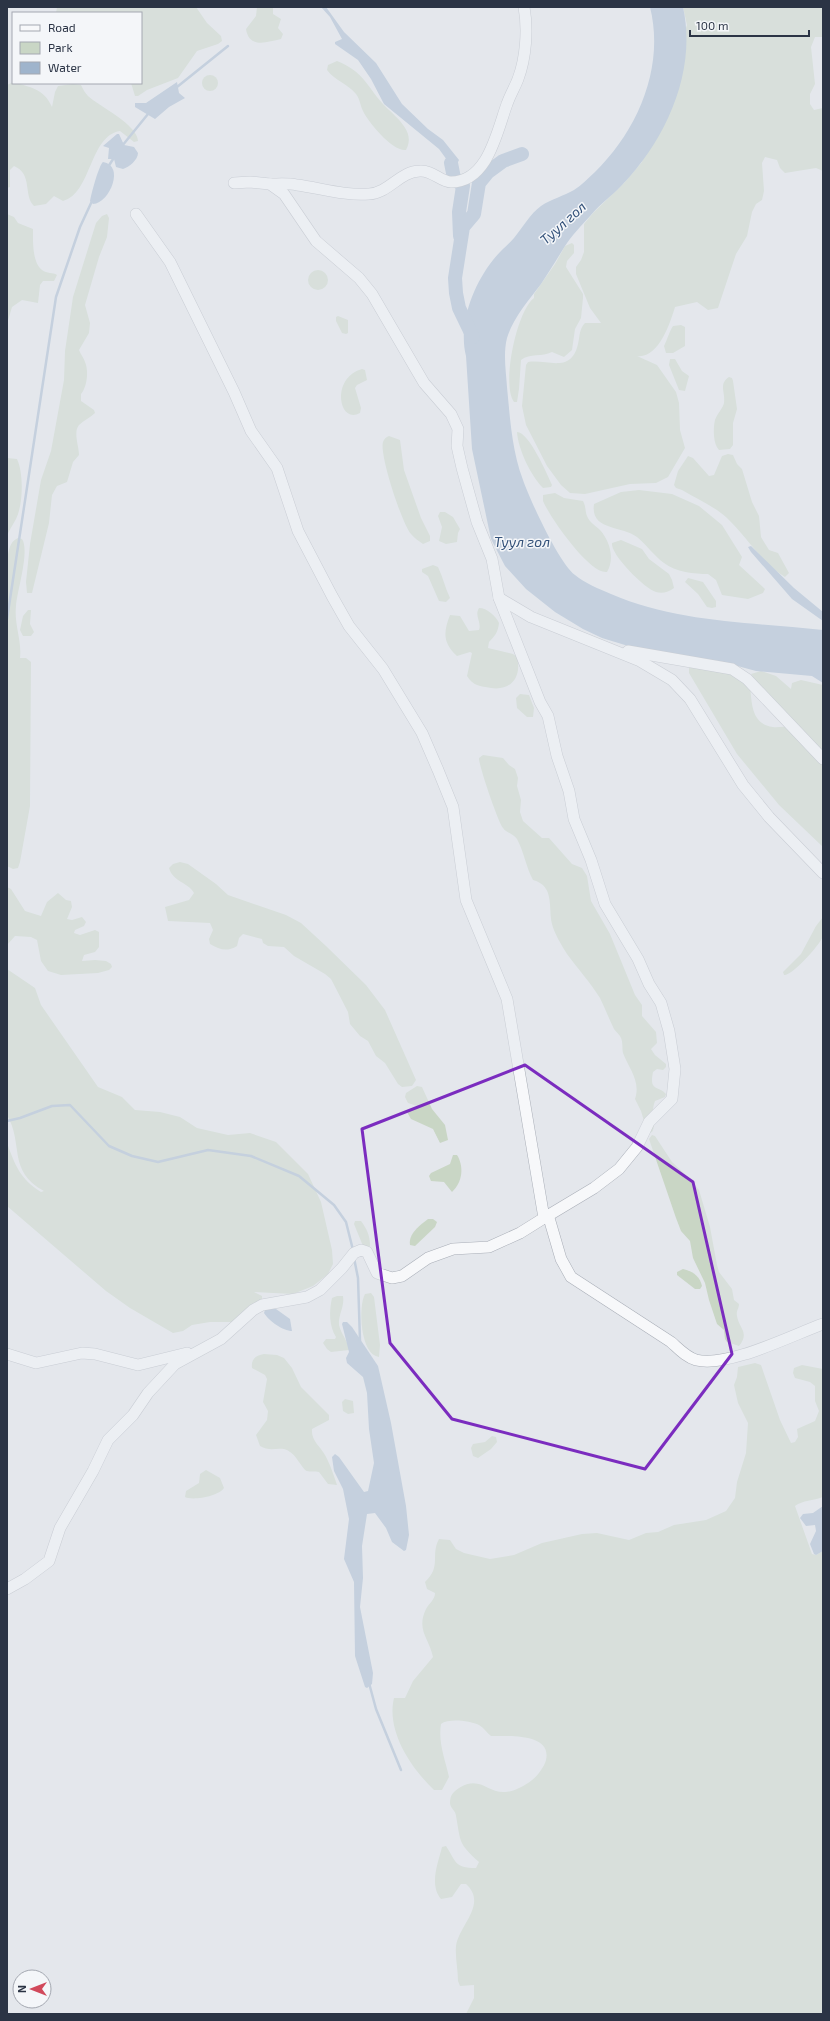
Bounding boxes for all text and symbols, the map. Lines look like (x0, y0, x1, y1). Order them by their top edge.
legend (12, 12, 142, 84)
scale bar (690, 12, 809, 38)
text: 100 m (696, 18, 728, 32)
text: Road (48, 20, 76, 34)
text: Park (48, 40, 73, 54)
text: Water (48, 60, 82, 74)
water label: Туул гол (536, 197, 589, 248)
water label: Туул гол (494, 533, 550, 550)
north arrow (12, 1969, 52, 2009)
text: N (15, 1985, 28, 1993)

